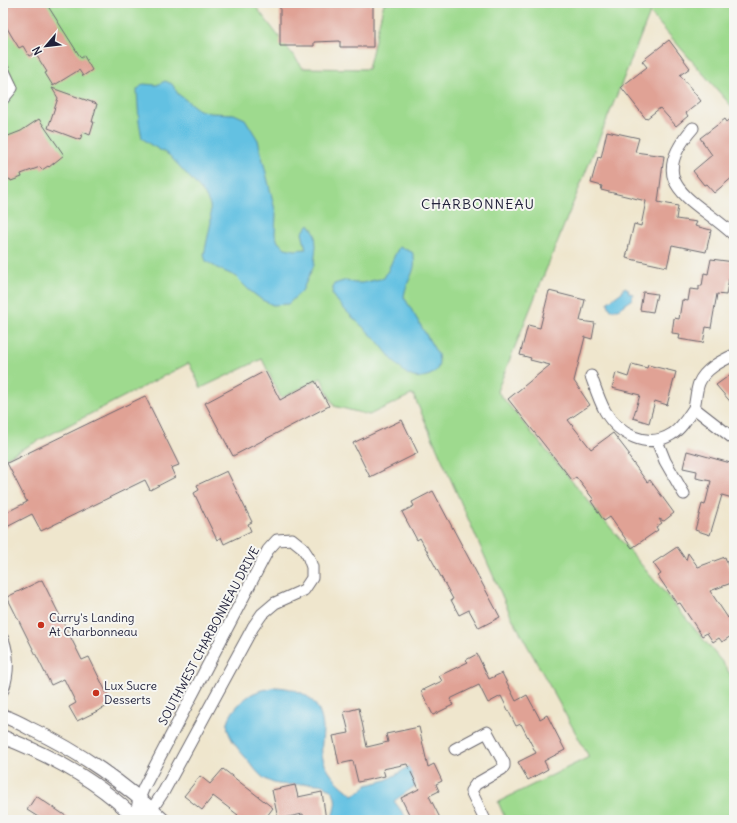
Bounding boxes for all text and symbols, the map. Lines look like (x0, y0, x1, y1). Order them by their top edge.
north arrow (26, 26, 66, 66)
text: N (29, 44, 45, 57)
district label: CHARBONNEAU (421, 195, 535, 213)
street label: SOUTHWEST CHARBONNEAU DRIVE (155, 544, 262, 728)
place label: Curry's Landing At Charbonneau (49, 610, 138, 639)
marker: Curry's Landing At Charbonneau (36, 620, 46, 630)
place label: Lux Sucre Desserts (104, 678, 157, 707)
marker: Lux Sucre Desserts (91, 688, 101, 698)

